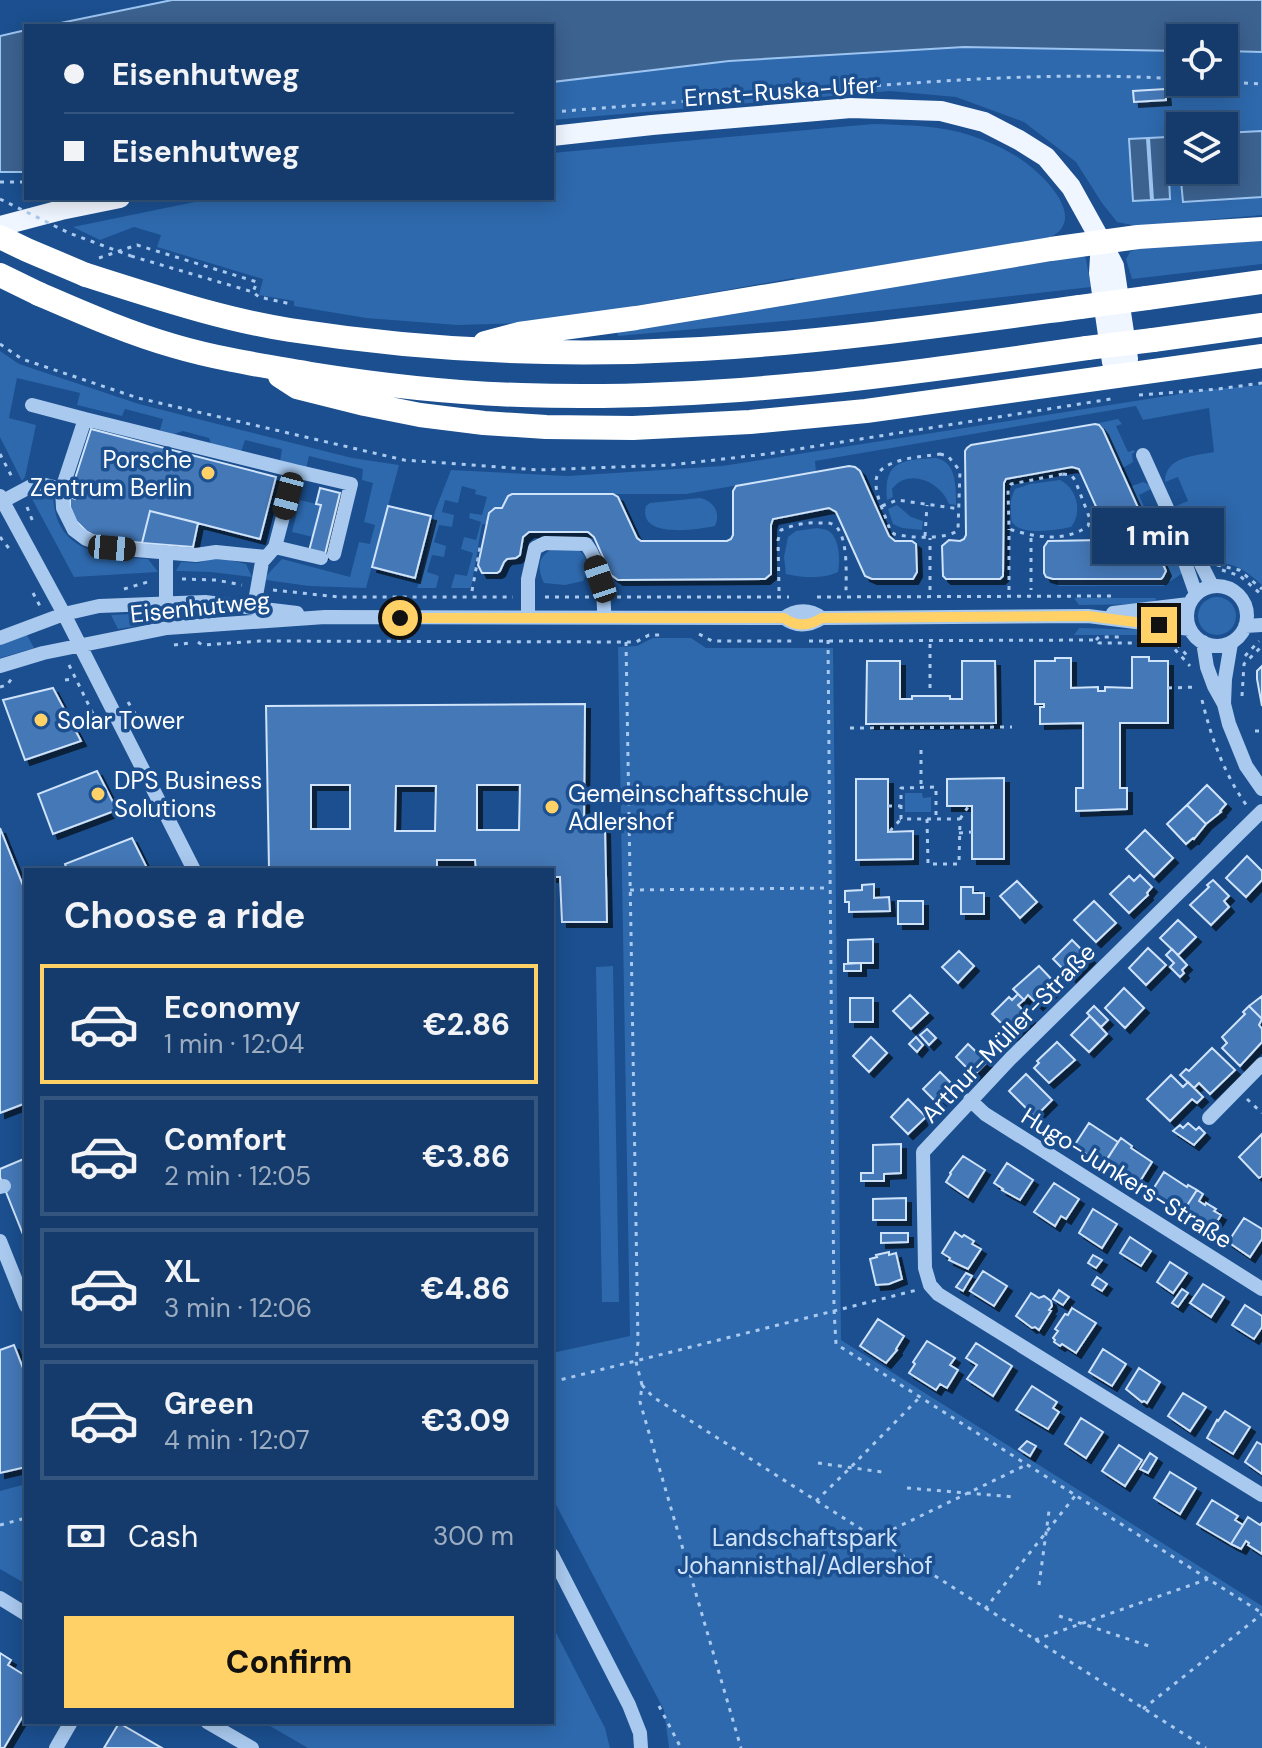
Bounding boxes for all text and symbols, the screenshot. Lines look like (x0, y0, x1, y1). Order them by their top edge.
map controls (1166, 24, 1238, 184)
button: locate (1166, 24, 1238, 96)
text: Eisenhutweg (112, 55, 300, 94)
street label: Ernst-Ruska-Ufer (683, 69, 879, 113)
button: layers (1166, 112, 1238, 184)
text: Eisenhutweg (112, 132, 300, 171)
place label: Porsche Zentrum Berlin (30, 444, 192, 503)
marker: Porsche Zentrum Berlin (199, 464, 217, 482)
car (270, 470, 306, 522)
callout: 1 min (1093, 509, 1225, 565)
text: 1 min (1126, 519, 1190, 553)
car (87, 534, 137, 562)
car (581, 552, 619, 606)
street label: Eisenhutweg (128, 584, 272, 630)
route start (382, 600, 418, 636)
route end (1141, 607, 1177, 643)
place label: Solar Tower (57, 705, 184, 736)
marker: Solar Tower (32, 711, 50, 729)
place label: DPS Business Solutions (114, 765, 262, 824)
place label: Gemeinschaftsschule Adlershof (568, 778, 809, 837)
marker: DPS Business Solutions (89, 785, 107, 803)
marker: Gemeinschaftsschule Adlershof (543, 798, 561, 816)
text: Choose a ride (64, 892, 305, 939)
street label: Arthur-Müller-Straße (914, 937, 1102, 1129)
icon: car (68, 988, 140, 1060)
text: Economy (164, 988, 301, 1027)
text: €2.86 (423, 1005, 510, 1044)
text: 1 min · 12:04 (164, 1027, 304, 1061)
street label: Hugo-Junkers-Straße (1016, 1100, 1238, 1256)
icon: car (68, 1120, 140, 1192)
text: Comfort (164, 1120, 287, 1159)
text: €3.86 (422, 1137, 510, 1176)
text: 2 min · 12:05 (164, 1159, 311, 1193)
icon: car (68, 1252, 140, 1324)
text: XL (164, 1252, 201, 1291)
text: €4.86 (421, 1269, 510, 1308)
text: 3 min · 12:06 (164, 1291, 312, 1325)
icon: car (68, 1384, 140, 1456)
text: Green (164, 1384, 254, 1423)
text: €3.09 (421, 1401, 510, 1440)
text: 4 min · 12:07 (164, 1423, 310, 1457)
icon: cash (64, 1514, 108, 1558)
text: Cash (128, 1517, 198, 1556)
text: 300 m (433, 1519, 514, 1553)
park label: Landschaftspark Johannisthal/Adlershof (677, 1522, 933, 1581)
button: Confirm (64, 1616, 514, 1708)

